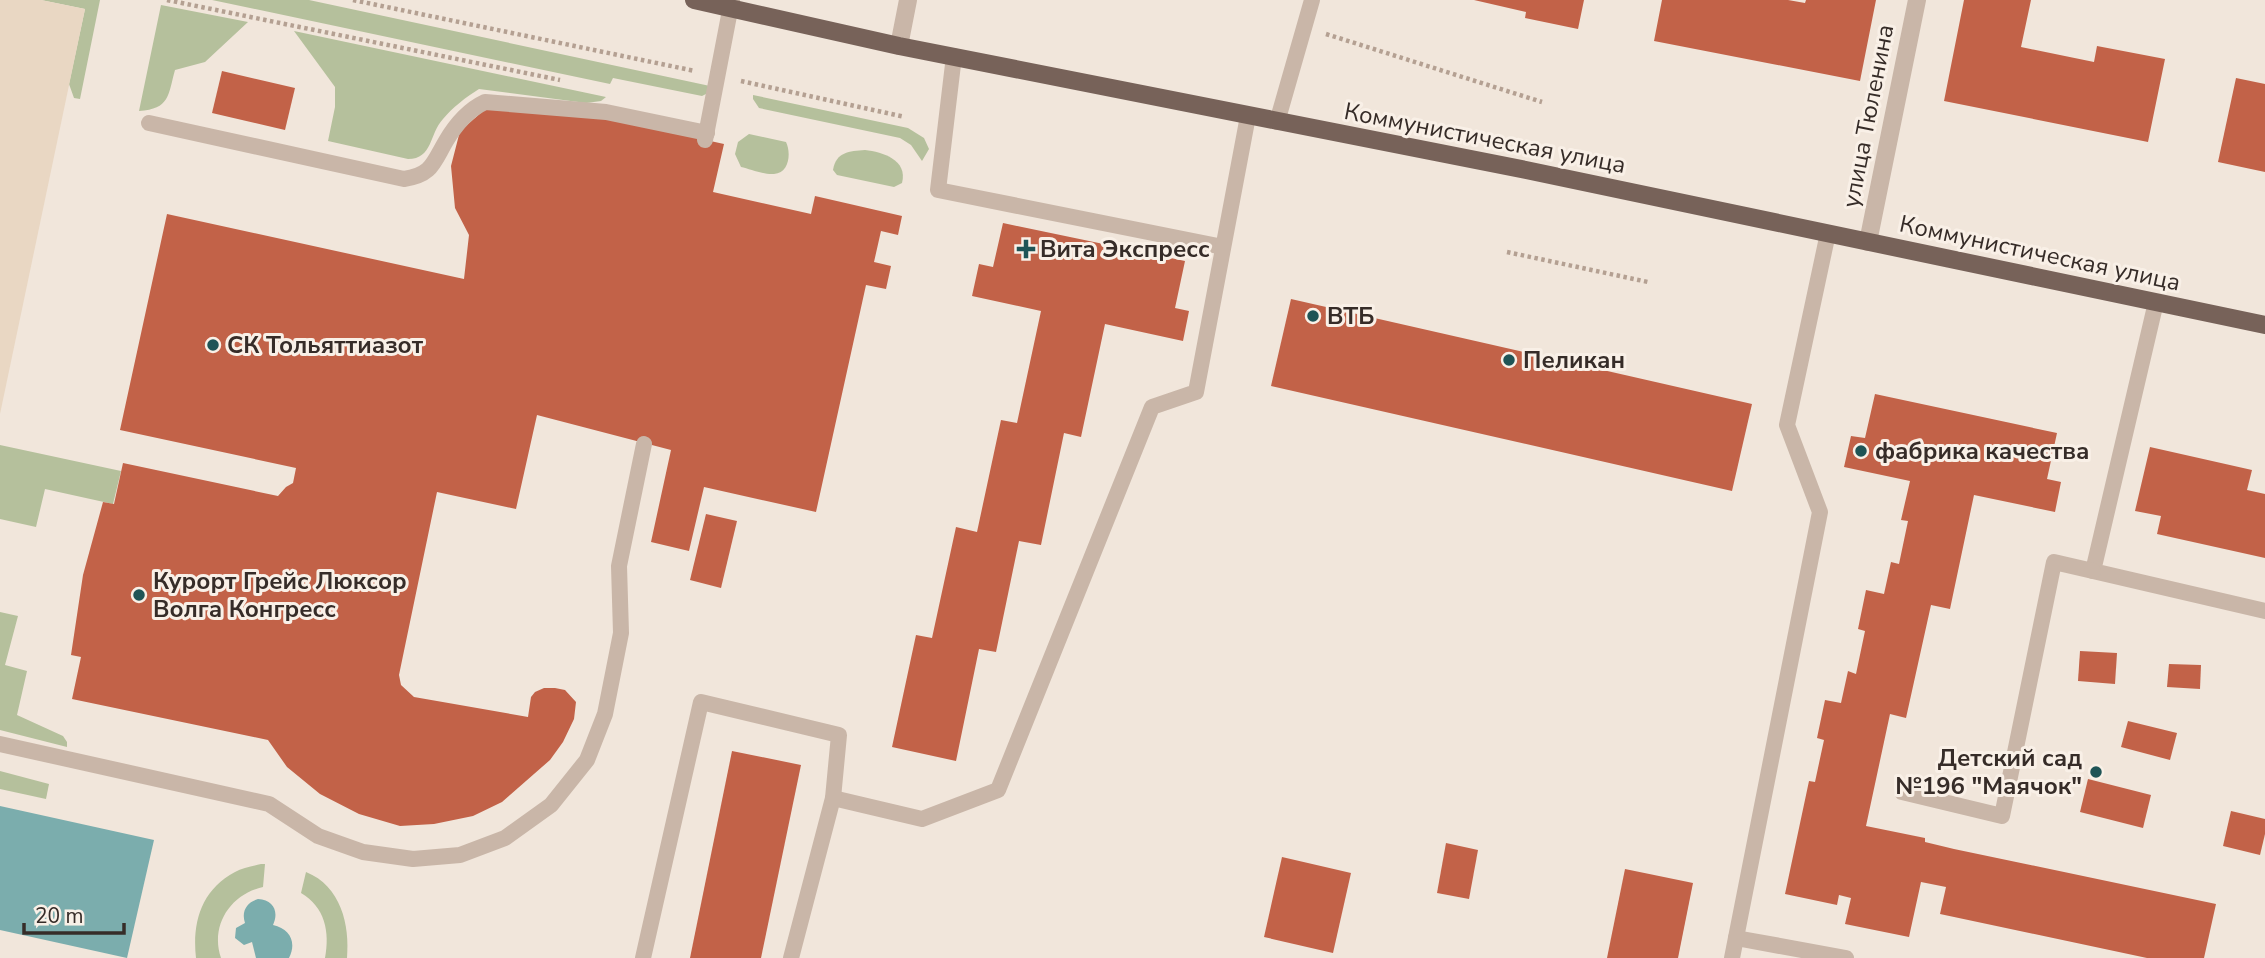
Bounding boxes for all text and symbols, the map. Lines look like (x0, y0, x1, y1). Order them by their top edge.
street label: улица Тюленина (1835, 22, 1901, 210)
street label: Коммунистическая улица (1341, 95, 1629, 181)
street label: Коммунистическая улица (1897, 208, 2183, 298)
place label: Вита Экспресс (1040, 233, 1210, 265)
marker: Вита Экспресс (1018, 241, 1034, 257)
place label: ВТБ (1327, 300, 1374, 332)
marker: ВТБ (1305, 308, 1321, 324)
place label: СК Тольяттиазот (227, 329, 424, 361)
marker: СК Тольяттиазот (205, 337, 221, 353)
place label: Пеликан (1523, 344, 1625, 376)
marker: Пеликан (1501, 352, 1517, 368)
place label: фабрика качества (1875, 435, 2089, 467)
marker: фабрика качества (1853, 443, 1869, 459)
place label: Курорт Грейс Люксор Волга Конгресс (153, 565, 407, 625)
marker: Курорт Грейс Люксор Волга Конгресс (131, 587, 147, 603)
place label: Детский сад №196 "Маячок" (1895, 742, 2082, 802)
marker: Детский сад №196 "Маячок" (2088, 764, 2104, 780)
scale bar (24, 892, 124, 936)
text: 20 m (35, 902, 84, 930)

